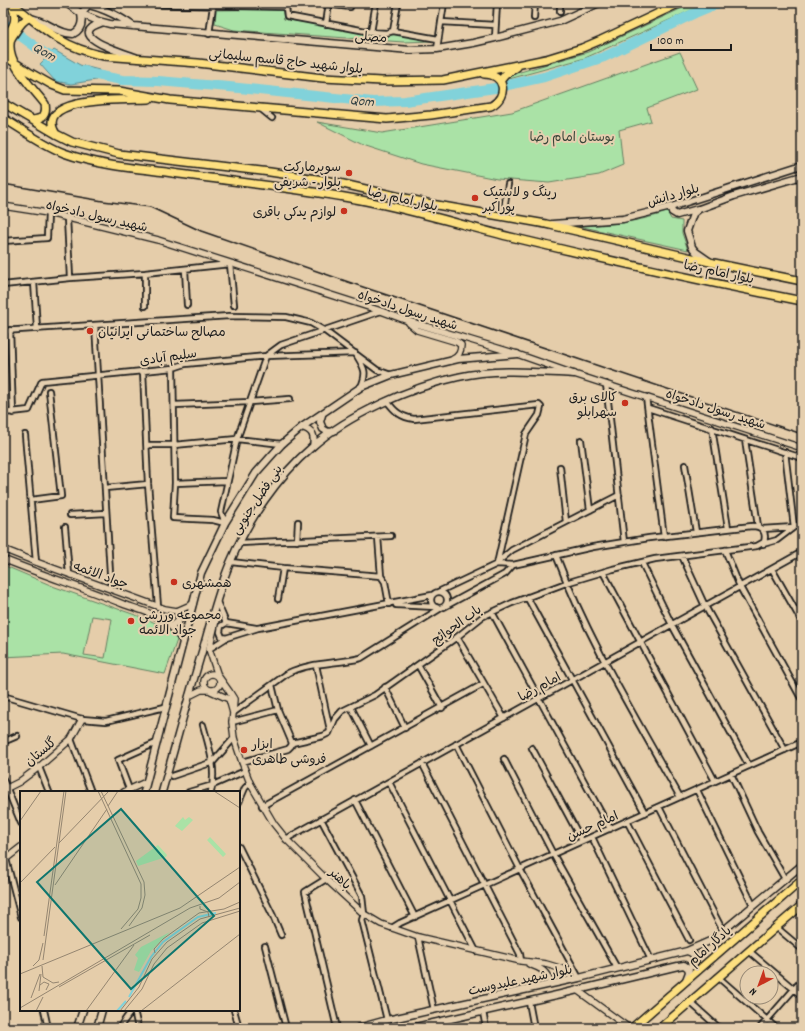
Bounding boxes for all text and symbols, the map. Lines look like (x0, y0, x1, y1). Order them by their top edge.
scale bar (651, 26, 731, 52)
street label: مصلی (354, 28, 388, 49)
text: 100 m (657, 33, 684, 50)
water label: Qom (29, 38, 60, 68)
street label: بلوار شهید حاج قاسم سلیمانی (208, 45, 364, 80)
water label: Qom (349, 91, 375, 113)
park label: بوستان امام رضا (530, 129, 614, 148)
place label: سوپرمارکت بلوار - شریفی (274, 159, 341, 193)
marker: سوپرمارکت بلوار - شریفی (344, 168, 354, 178)
street label: بلوار دانش (646, 180, 702, 213)
street label: بلوار امام رضا (366, 183, 439, 218)
place label: رینگ و لاستیک پوراکبر (482, 184, 557, 218)
marker: رینگ و لاستیک پوراکبر (470, 193, 480, 203)
street label: شهید رسول دادخواه (44, 196, 149, 238)
place label: لوازم یدکی باقری (253, 204, 336, 223)
marker: لوازم یدکی باقری (339, 206, 349, 216)
street label: بلوار امام رضا (682, 257, 755, 290)
street label: شهید رسول دادخواه (355, 286, 460, 336)
place label: مصالح ساختمانی ایرانیان (98, 324, 226, 343)
marker: مصالح ساختمانی ایرانیان (85, 326, 95, 336)
street label: سلیم آبادی (139, 345, 198, 372)
street label: شهید رسول دادخواه (663, 385, 768, 435)
place label: کالای برق سهرابلو (569, 389, 617, 423)
marker: کالای برق سهرابلو (620, 398, 630, 408)
street label: بنی فضل جنوبی (228, 462, 289, 539)
street label: جواد الائمه (70, 558, 131, 595)
place label: همشهری (182, 575, 232, 594)
marker: همشهری (169, 577, 179, 587)
street label: باب الحوائج (428, 601, 487, 651)
place label: مجموعه ورزشی جواد الائمه (139, 607, 221, 641)
marker: مجموعه ورزشی جواد الائمه (126, 616, 136, 626)
street label: امام رضا (515, 669, 565, 708)
street label: گلستان (22, 734, 62, 772)
place label: ابزار فروشی طاهری (251, 736, 326, 770)
marker: ابزار فروشی طاهری (239, 745, 249, 755)
inset map (20, 791, 240, 1011)
street label: امام حسن (564, 807, 622, 847)
street label: باهنر (323, 864, 355, 895)
street label: یادگار امام (685, 922, 737, 971)
street label: بلوار شهید علیدوست (467, 961, 574, 1002)
north arrow (739, 965, 779, 1005)
text: N (746, 983, 761, 999)

